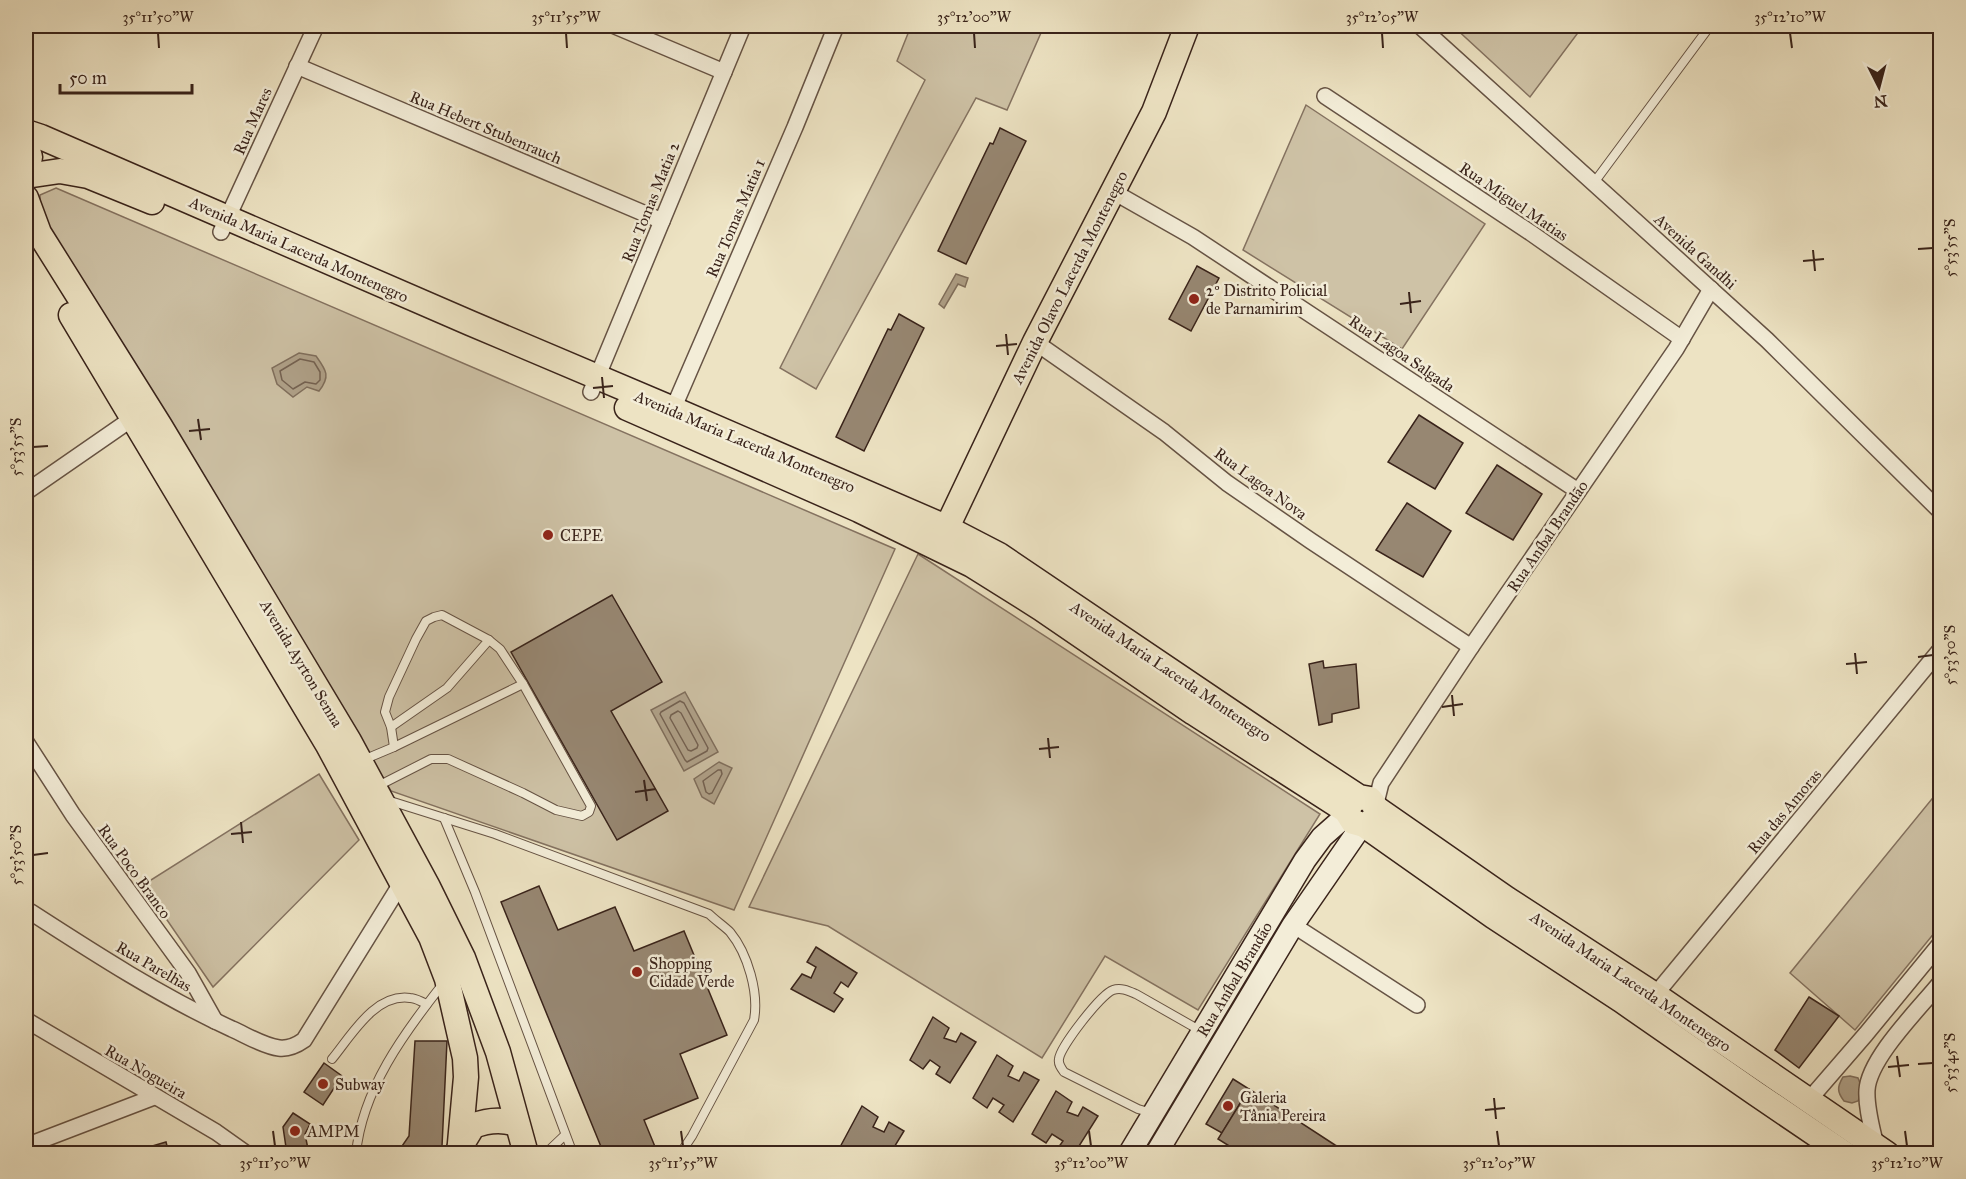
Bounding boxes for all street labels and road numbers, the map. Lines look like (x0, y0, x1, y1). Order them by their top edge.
street label: Rua Mares (229, 85, 276, 158)
street label: Rua Hebert Stubenrauch (407, 87, 565, 168)
street label: Rua Tomas Matia 2 (618, 139, 683, 265)
street label: Rua Tomas Matia 1 (702, 156, 769, 280)
street label: Rua Miguel Matias (1455, 158, 1572, 246)
street label: Avenida Olavo Lacerda Montenegro (1007, 168, 1132, 388)
street label: Avenida Maria Lacerda Montenegro (185, 192, 411, 307)
street label: Avenida Gandhi (1650, 209, 1741, 294)
street label: Rua Lagoa Salgada (1345, 311, 1458, 397)
street label: Avenida Maria Lacerda Montenegro (630, 386, 858, 498)
street label: Rua Lagoa Nova (1210, 443, 1311, 524)
street label: Rua Aníbal Brandão (1503, 477, 1592, 596)
street label: Avenida Ayrton Senna (256, 595, 347, 731)
street label: Avenida Maria Lacerda Montenegro (1065, 596, 1275, 747)
street label: Rua das Amoras (1743, 765, 1825, 858)
street label: Rua Poco Branco (94, 820, 175, 922)
street label: Avenida Maria Lacerda Montenegro (1525, 906, 1735, 1057)
street label: Rua Aníbal Brandão (1193, 918, 1276, 1040)
street label: Rua Parelhas (113, 937, 195, 996)
street label: Rua Nogueira (101, 1040, 190, 1103)

